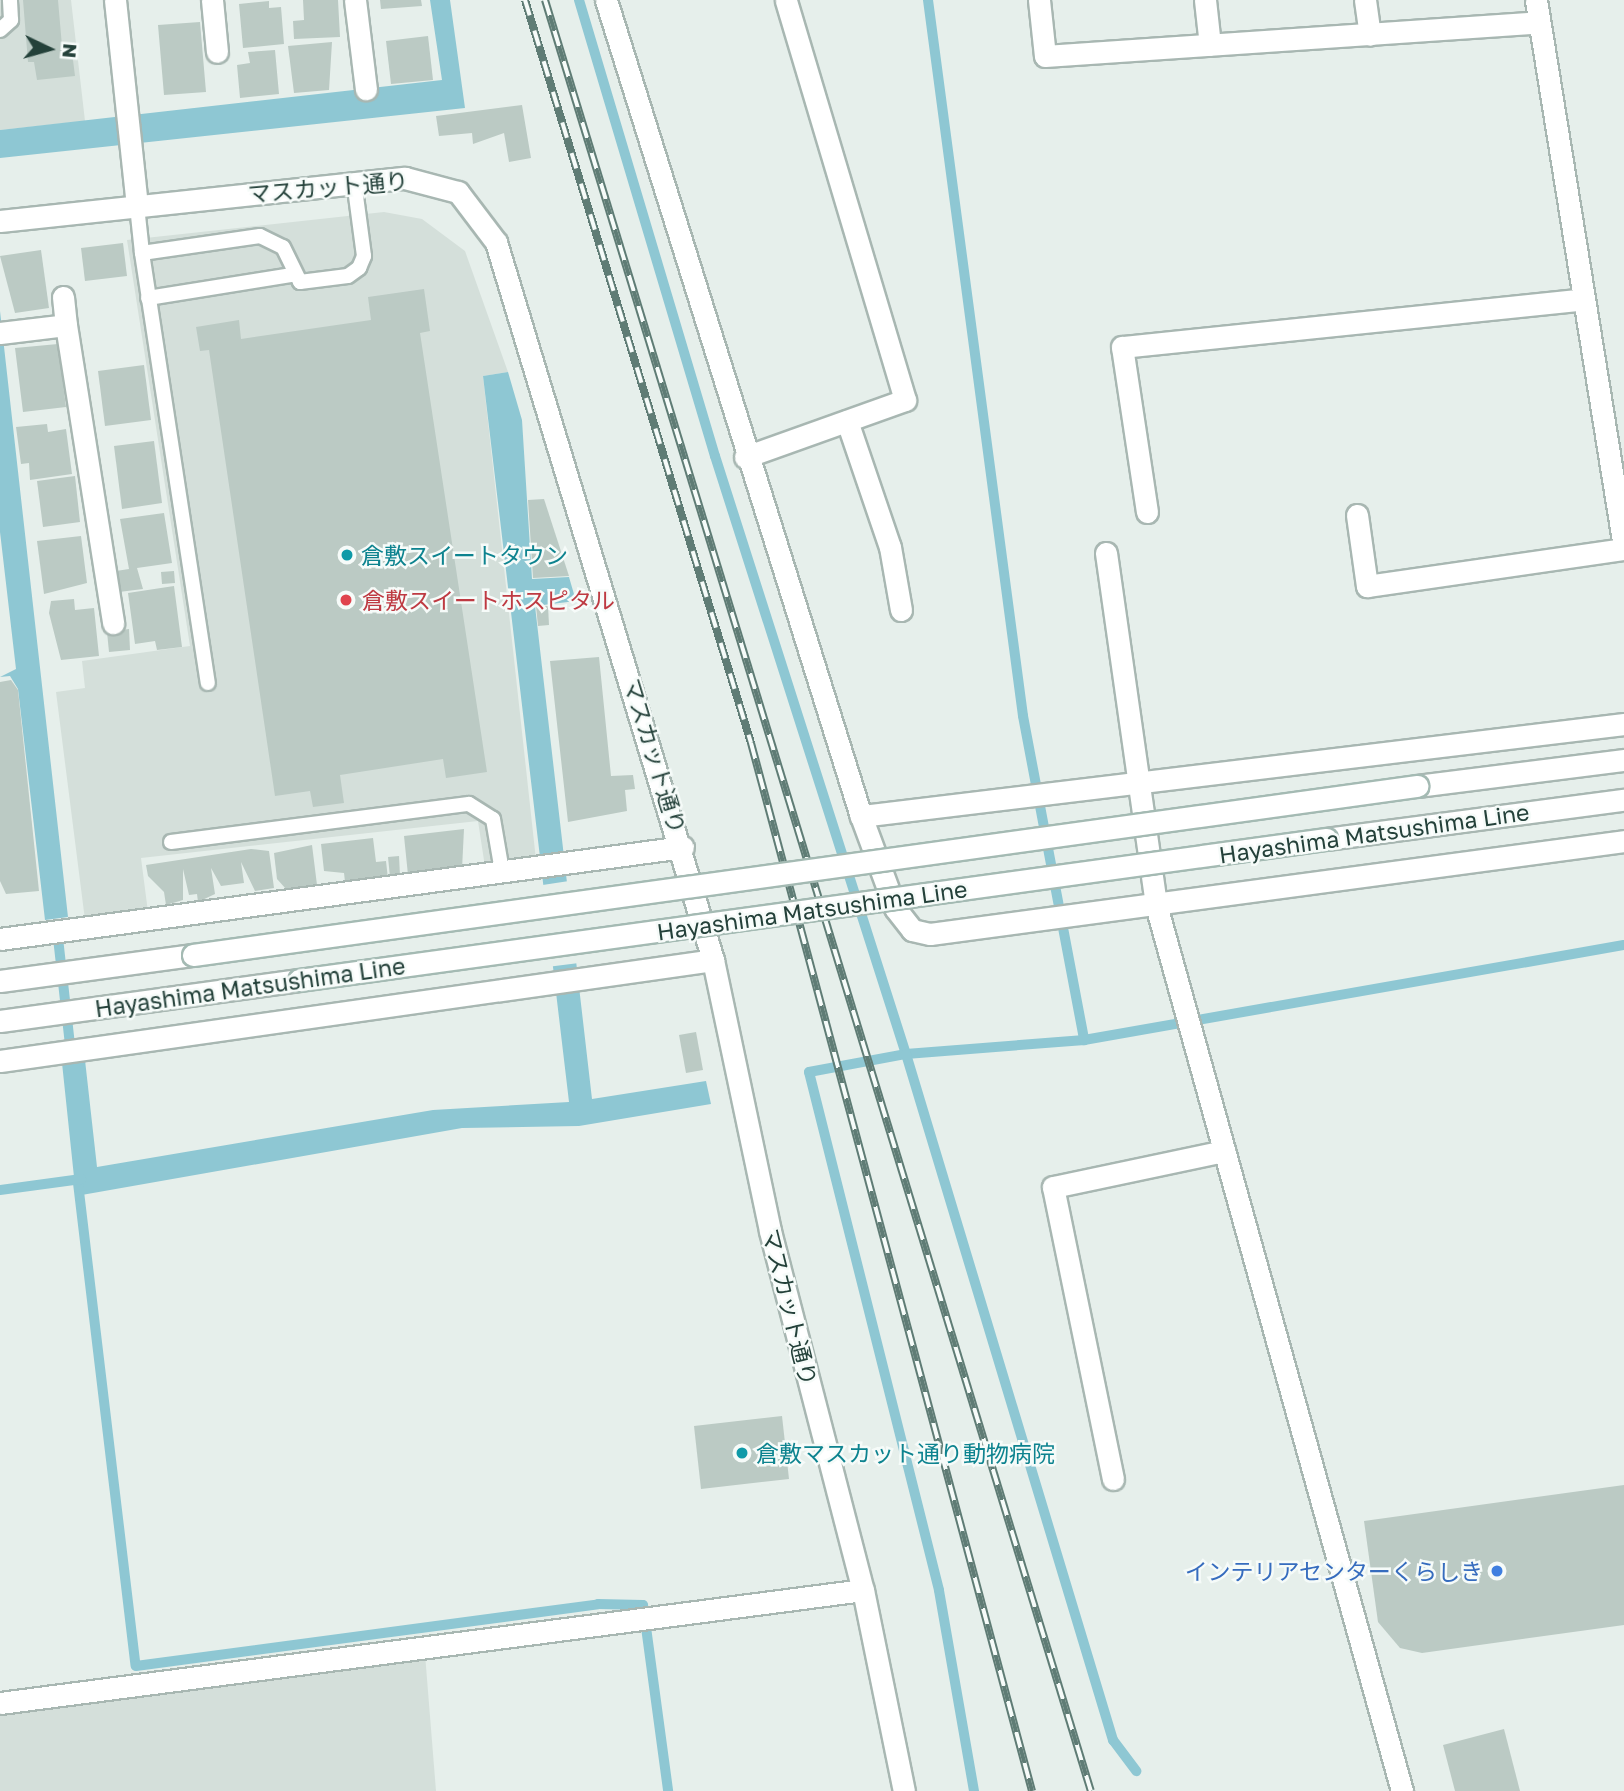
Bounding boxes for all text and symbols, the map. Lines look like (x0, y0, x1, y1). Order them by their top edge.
north arrow (14, 14, 84, 84)
text: N (58, 43, 83, 59)
street label: マスカット通り (247, 166, 409, 208)
place label: 倉敷スイートタウン (361, 541, 568, 569)
marker: 倉敷スイートタウン (339, 547, 355, 563)
place label: 倉敷スイートホスピタル (362, 586, 615, 614)
marker: 倉敷スイートホスピタル (336, 590, 356, 610)
street label: マスカット通り (618, 675, 692, 837)
street label: Hayashima Matsushima Line (1217, 798, 1531, 868)
street label: Hayashima Matsushima Line (655, 875, 969, 945)
street label: Hayashima Matsushima Line (93, 952, 407, 1022)
street label: マスカット通り (757, 1226, 823, 1388)
place label: 倉敷マスカット通り動物病院 (756, 1439, 1055, 1467)
marker: 倉敷マスカット通り動物病院 (734, 1445, 750, 1461)
place label: インテリアセンターくらしき (1184, 1557, 1483, 1585)
marker: インテリアセンターくらしき (1489, 1563, 1505, 1579)

